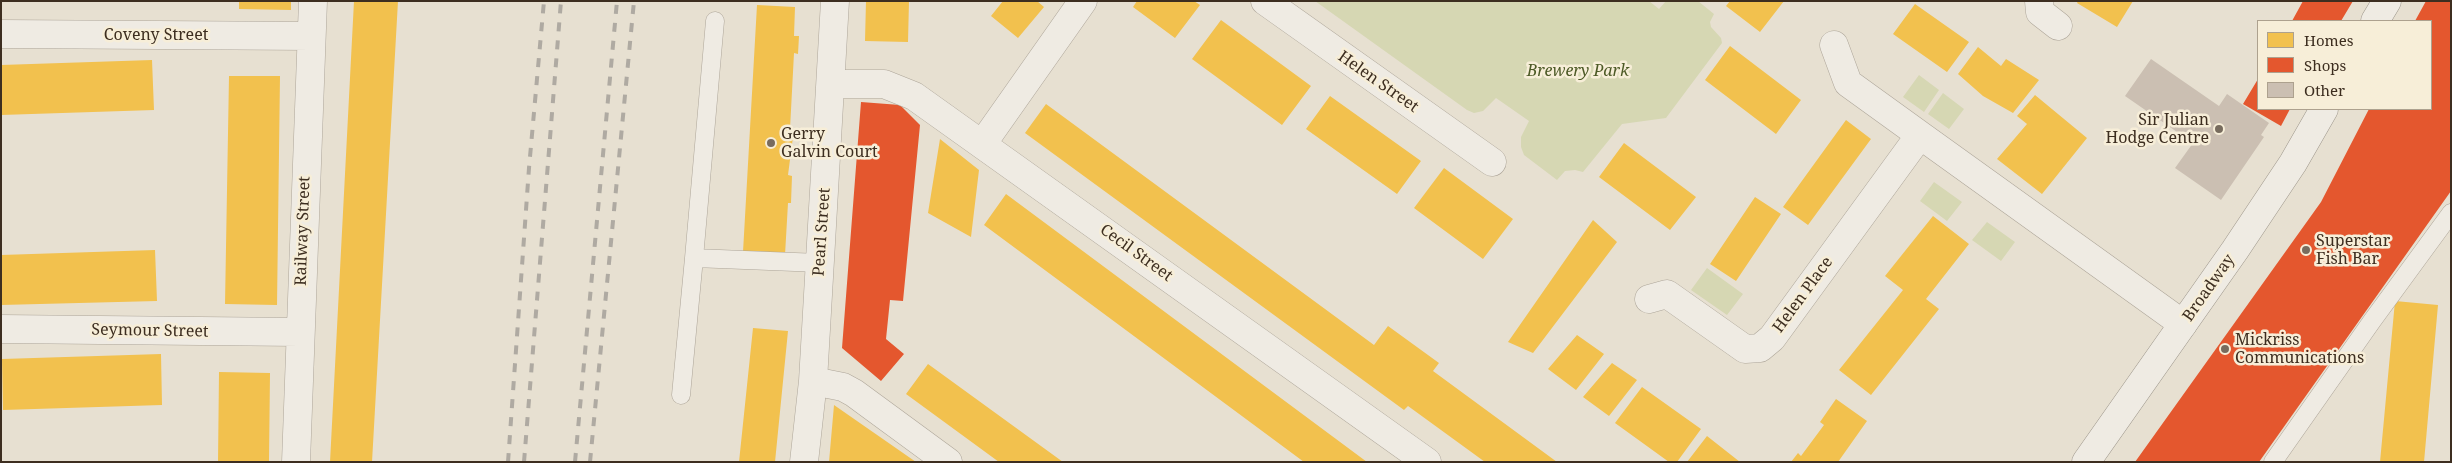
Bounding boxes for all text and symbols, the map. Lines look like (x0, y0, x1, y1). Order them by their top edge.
legend (2257, 20, 2432, 110)
street label: Coveny Street (104, 25, 208, 45)
text: Homes (2304, 30, 2354, 50)
street label: Helen Street (1334, 47, 1422, 117)
text: Shops (2304, 55, 2346, 75)
park label: Brewery Park (1527, 61, 1629, 81)
text: Other (2304, 80, 2345, 100)
place label: Sir Julian Hodge Centre (2105, 110, 2209, 148)
marker: Sir Julian Hodge Centre (2213, 123, 2225, 135)
place label: Gerry Galvin Court (781, 124, 878, 162)
marker: Gerry Galvin Court (765, 137, 777, 149)
street label: Railway Street (291, 176, 315, 286)
street label: Pearl Street (809, 187, 835, 277)
street label: Cecil Street (1096, 220, 1176, 286)
place label: Superstar Fish Bar (2316, 231, 2390, 269)
marker: Superstar Fish Bar (2300, 244, 2312, 256)
street label: Broadway (2179, 251, 2239, 325)
street label: Helen Place (1769, 253, 1837, 337)
street label: Seymour Street (91, 320, 209, 342)
place label: Mickriss Communications (2235, 330, 2364, 368)
marker: Mickriss Communications (2219, 343, 2231, 355)

